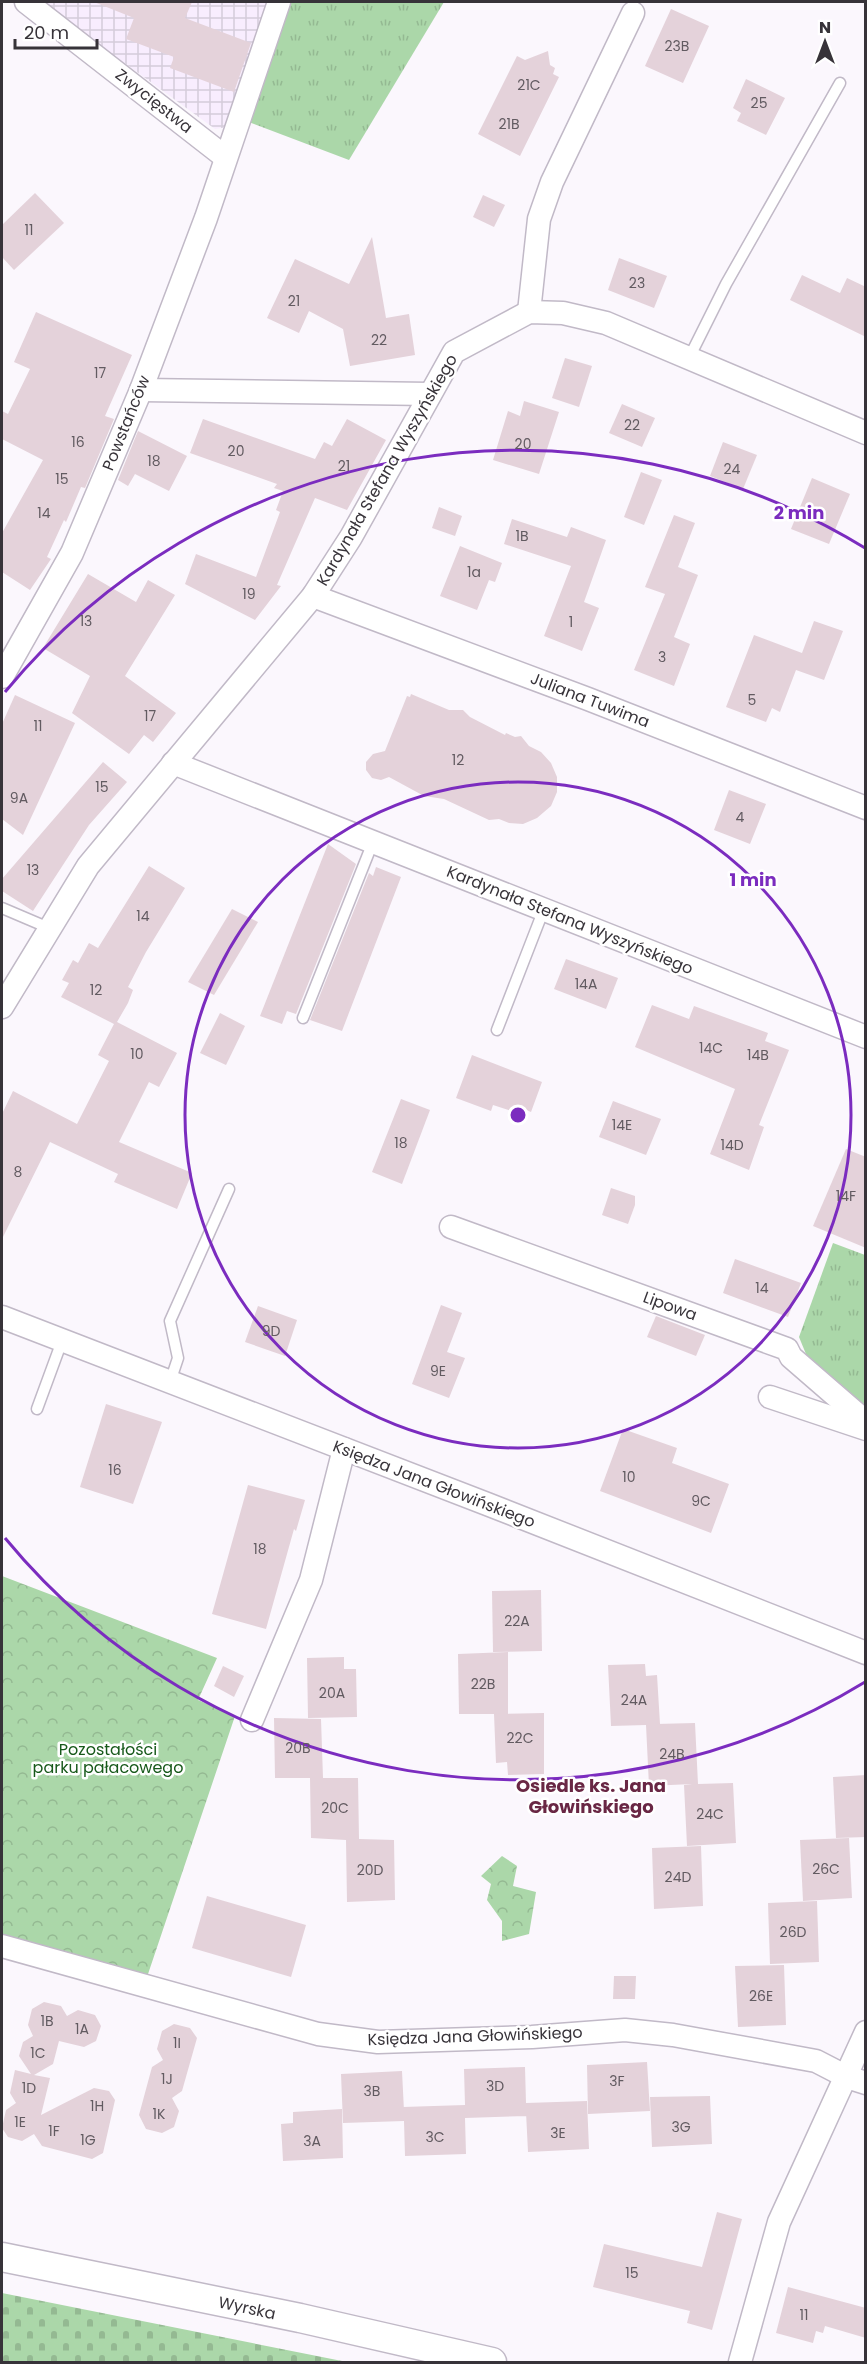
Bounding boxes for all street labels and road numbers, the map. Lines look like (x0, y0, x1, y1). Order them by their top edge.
street label: Zwycięstwa (110, 63, 198, 139)
street label: Kardynała Stefana Wyszyńskiego (311, 350, 463, 590)
street label: Powstańców (96, 372, 156, 474)
street label: Juliana Tuwima (527, 667, 653, 733)
street label: Kardynała Stefana Wyszyńskiego (443, 860, 697, 980)
street label: Lipowa (640, 1286, 700, 1326)
street label: Księdza Jana Głowińskiego (329, 1435, 539, 1533)
street label: Księdza Jana Głowińskiego (367, 2021, 583, 2051)
street label: Wyrska (216, 2291, 278, 2325)

